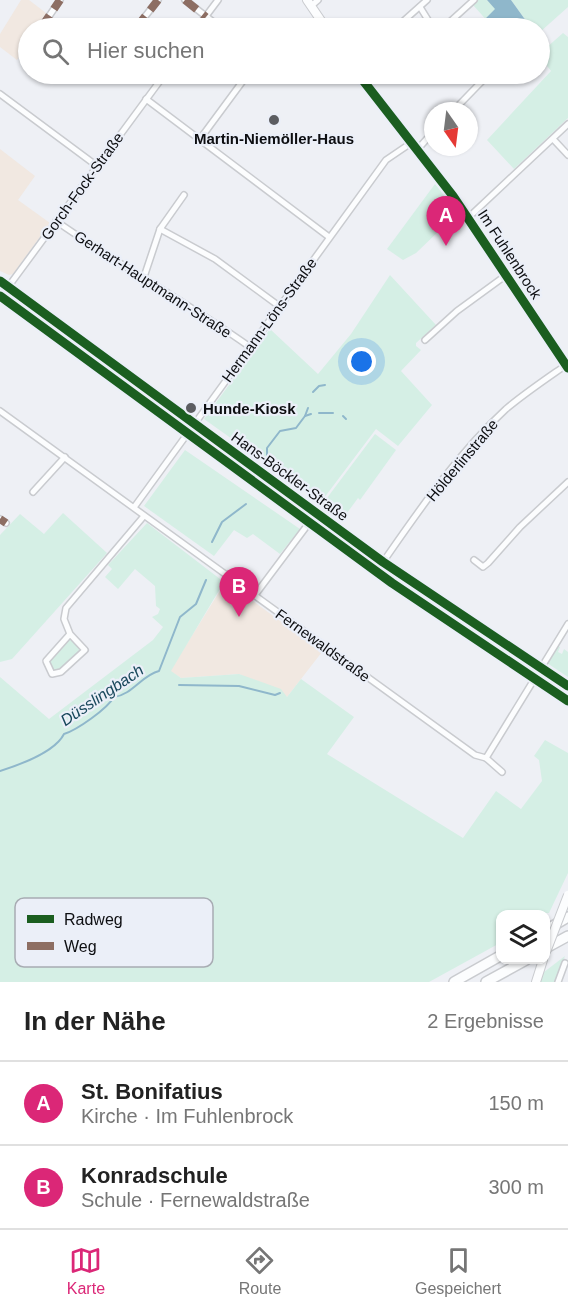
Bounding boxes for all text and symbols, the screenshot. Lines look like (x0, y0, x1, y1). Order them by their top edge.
search box (18, 18, 550, 84)
icon: search (39, 35, 72, 68)
text: Hier suchen (87, 38, 204, 63)
north arrow (424, 102, 478, 156)
marker: Martin-Niemöller-Haus (267, 113, 281, 127)
street label: Gorch-Fock-Straße (37, 129, 127, 243)
place label: Martin-Niemöller-Haus (194, 130, 354, 147)
pin: A (426, 196, 466, 246)
street label: Im Fuhlenbrock (475, 206, 546, 302)
street label: Gerhart-Hauptmann-Straße (71, 227, 235, 341)
street label: Hermann-Löns-Straße (218, 255, 320, 385)
your location (347, 347, 376, 376)
place label: Hunde-Kiosk (203, 400, 296, 417)
marker: Hunde-Kiosk (184, 401, 198, 415)
street label: Hölderlinstraße (423, 416, 501, 504)
street label: Hans-Böckler-Straße (228, 428, 352, 524)
pin: B (220, 568, 258, 617)
street label: Fernewaldstraße (272, 605, 374, 685)
water label: Düsslingbach (57, 661, 147, 729)
legend (15, 898, 213, 967)
map controls (496, 910, 550, 964)
button: layers (496, 910, 550, 964)
text: Radweg (64, 911, 123, 928)
text: Weg (64, 938, 97, 955)
text: In der Nähe (24, 1006, 166, 1036)
text: 2 Ergebnisse (427, 1010, 544, 1032)
text: St. Bonifatius (81, 1079, 223, 1104)
text: A (36, 1092, 51, 1114)
text: 150 m (488, 1092, 544, 1114)
text: Kirche · Im Fuhlenbrock (81, 1105, 293, 1127)
text: Konradschule (81, 1163, 228, 1188)
text: B (36, 1176, 51, 1198)
text: 300 m (488, 1176, 544, 1198)
text: Schule · Fernewaldstraße (81, 1189, 310, 1211)
tab: Karte (67, 1244, 105, 1298)
tab: Route (239, 1244, 281, 1298)
tab: Gespeichert (415, 1244, 501, 1298)

